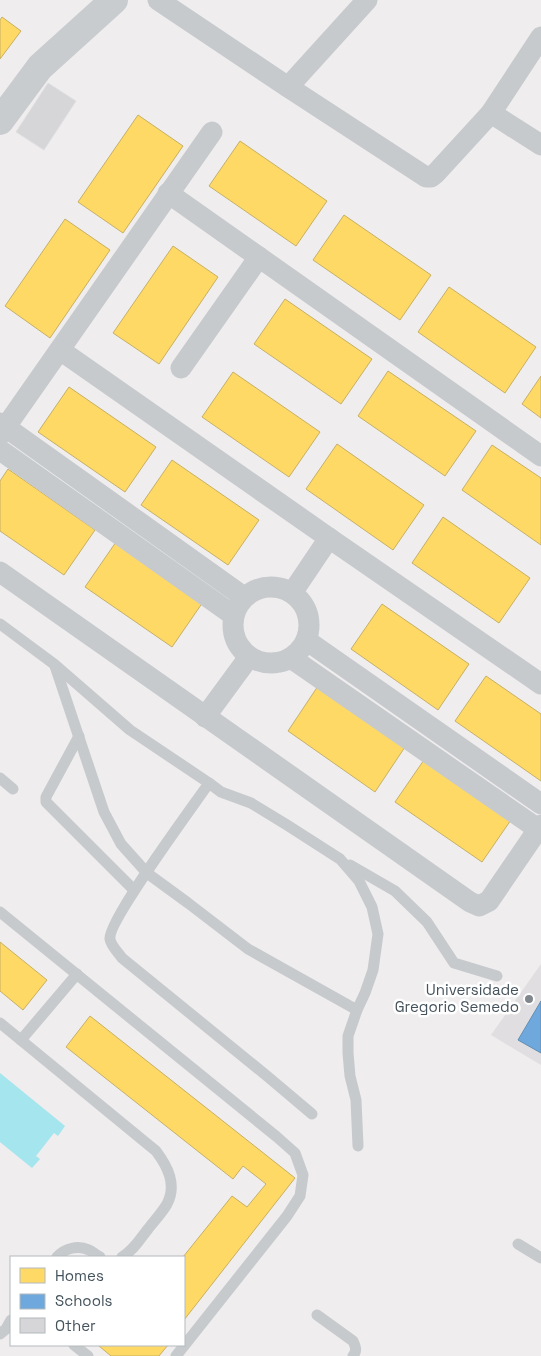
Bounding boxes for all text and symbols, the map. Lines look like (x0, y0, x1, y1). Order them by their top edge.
place label: Universidade Gregorio Semedo (395, 980, 519, 1016)
marker: Universidade Gregorio Semedo (523, 993, 535, 1005)
legend (10, 1256, 185, 1346)
text: Homes (55, 1266, 104, 1285)
text: Schools (55, 1291, 113, 1310)
text: Other (55, 1316, 96, 1335)

